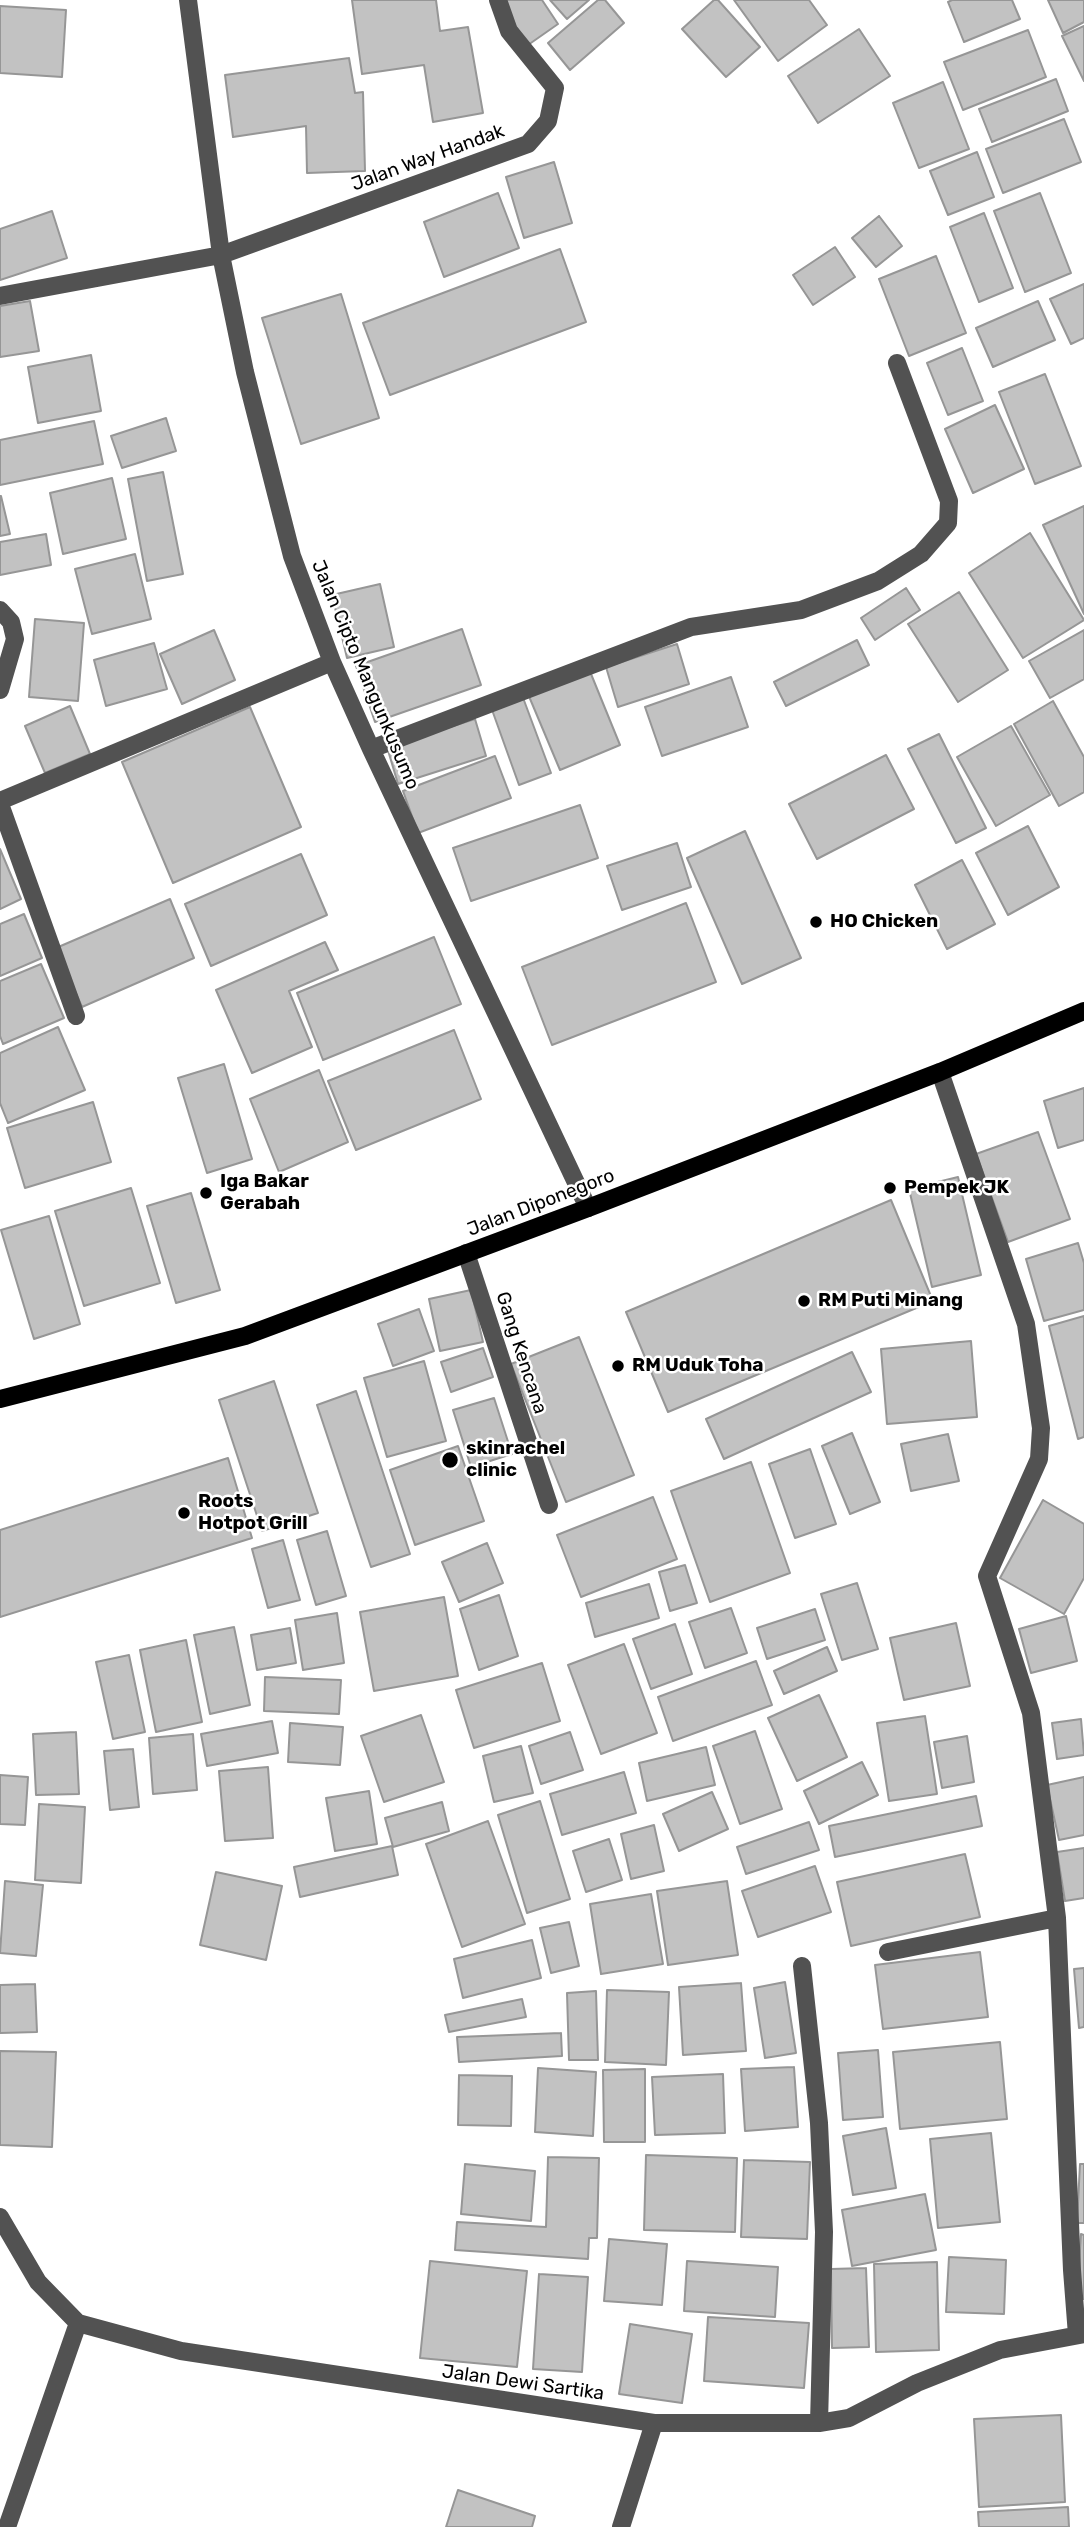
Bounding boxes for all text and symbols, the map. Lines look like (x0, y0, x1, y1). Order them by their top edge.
street label: Jalan Way Handak (348, 120, 508, 196)
street label: Jalan Cipto Mangunkusumo (306, 557, 424, 793)
place label: HO Chicken (830, 911, 938, 933)
marker: HO Chicken (808, 914, 824, 930)
street label: Jalan Diponegoro (464, 1164, 618, 1242)
place label: Iga Bakar Gerabah (220, 1171, 309, 1215)
place label: Pempek JK (904, 1177, 1009, 1199)
marker: Pempek JK (882, 1180, 898, 1196)
marker: Iga Bakar Gerabah (198, 1185, 214, 1201)
street label: Gang Kencana (491, 1289, 551, 1417)
place label: RM Puti Minang (818, 1290, 963, 1312)
marker: RM Puti Minang (796, 1293, 812, 1309)
place label: RM Uduk Toha (632, 1355, 763, 1377)
marker: RM Uduk Toha (610, 1358, 626, 1374)
place label: skinrachel clinic (466, 1438, 565, 1482)
marker: skinrachel clinic (440, 1450, 460, 1470)
place label: Roots Hotpot Grill (198, 1491, 308, 1535)
marker: Roots Hotpot Grill (176, 1505, 192, 1521)
street label: Jalan Dewi Sartika (441, 2360, 605, 2406)

